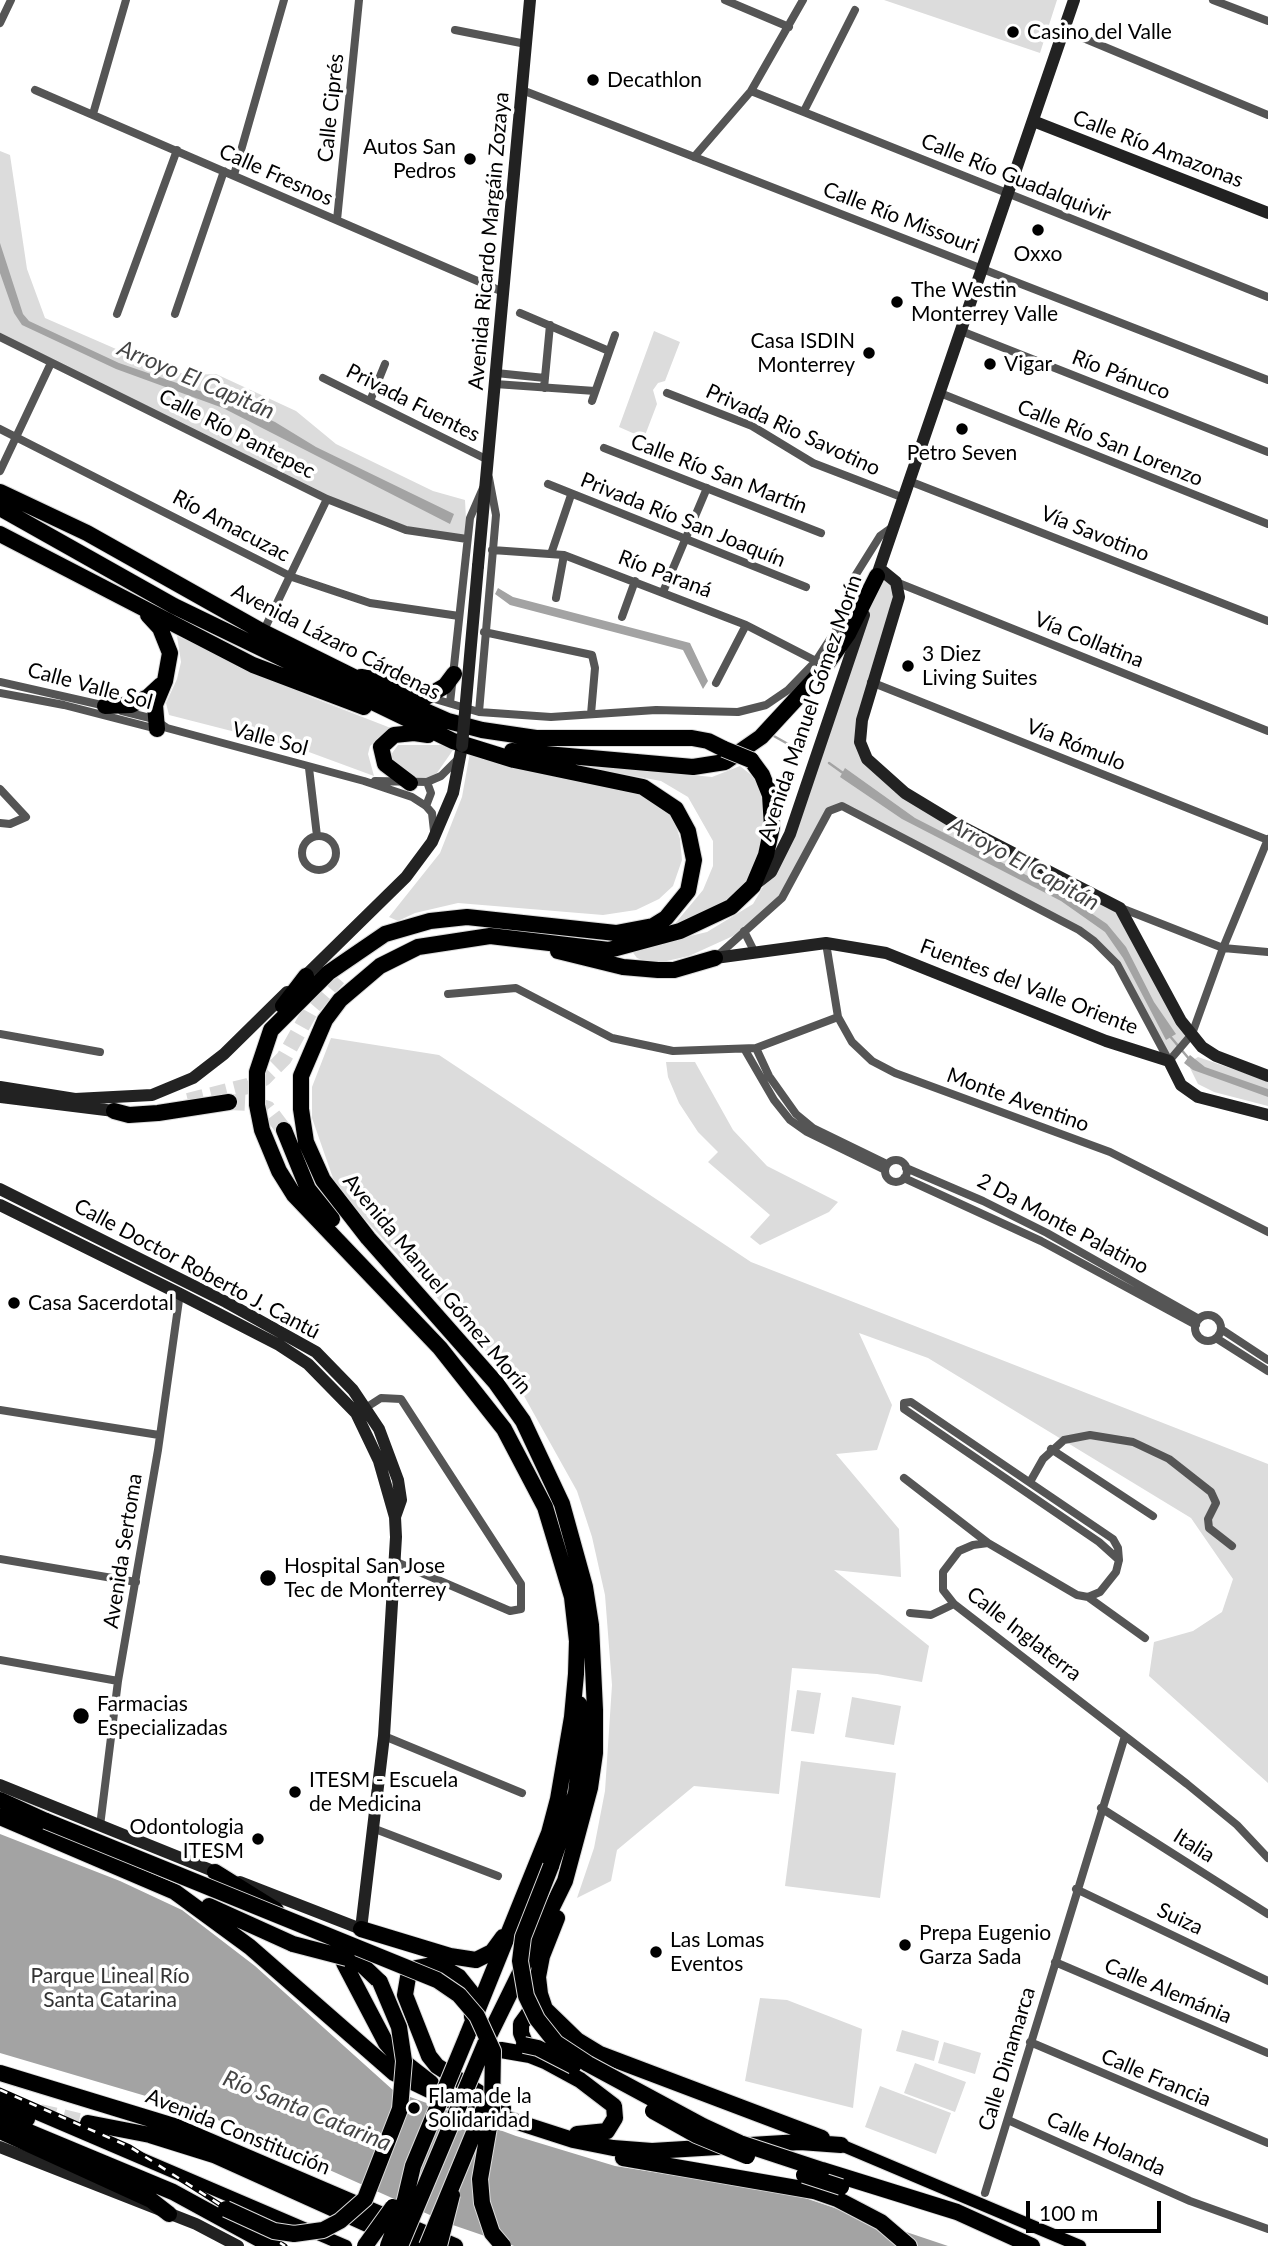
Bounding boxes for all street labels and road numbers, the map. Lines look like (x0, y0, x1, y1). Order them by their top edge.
street label: Calle Ciprés (313, 52, 349, 164)
street label: Avenida Ricardo Margáin Zozaya (463, 91, 515, 391)
street label: Calle Río Amazonas (1069, 105, 1247, 193)
street label: Calle Río Guadalquivir (917, 128, 1115, 228)
street label: Calle Fresnos (215, 139, 337, 211)
street label: Calle Río Missouri (819, 177, 983, 259)
street label: Río Pánuco (1068, 345, 1174, 405)
street label: Privada Fuentes (342, 358, 484, 448)
street label: Privada Rio Savotino (702, 379, 884, 481)
street label: Calle Río Pantepec (155, 384, 319, 484)
street label: Calle Río San Lorenzo (1013, 394, 1207, 492)
street label: Calle Río San Martín (627, 429, 811, 519)
street label: Privada Río San Joaquín (577, 467, 789, 573)
street label: Río Amacuzac (168, 485, 294, 567)
street label: Vía Savotino (1037, 501, 1153, 567)
street label: Río Paraná (615, 545, 715, 603)
street label: Avenida Manuel Gómez Morín (753, 572, 867, 844)
street label: Avenida Lázaro Cárdenas (227, 578, 445, 706)
street label: Vía Collatina (1031, 607, 1147, 673)
street label: Calle Valle Sol (25, 657, 155, 715)
street label: Vía Rómulo (1023, 714, 1129, 776)
street label: Valle Sol (229, 717, 311, 761)
street label: Fuentes del Valle Oriente (916, 934, 1142, 1040)
street label: Monte Aventino (943, 1063, 1093, 1137)
street label: 2 Da Monte Palatino (973, 1168, 1153, 1280)
street label: Avenida Manuel Gómez Morín (337, 1169, 537, 1399)
street label: Calle Doctor Roberto J. Cantú (70, 1193, 324, 1345)
street label: Avenida Sertoma (98, 1472, 148, 1630)
street label: Calle Inglaterra (962, 1581, 1086, 1687)
street label: Italia (1169, 1824, 1219, 1868)
street label: Suiza (1153, 1897, 1207, 1941)
street label: Calle Alemánia (1100, 1953, 1236, 2029)
street label: Calle Dinamarca (973, 1984, 1041, 2134)
street label: Calle Francia (1097, 2044, 1215, 2112)
street label: Avenida Constitución (142, 2083, 334, 2181)
street label: Calle Holanda (1043, 2107, 1169, 2181)

